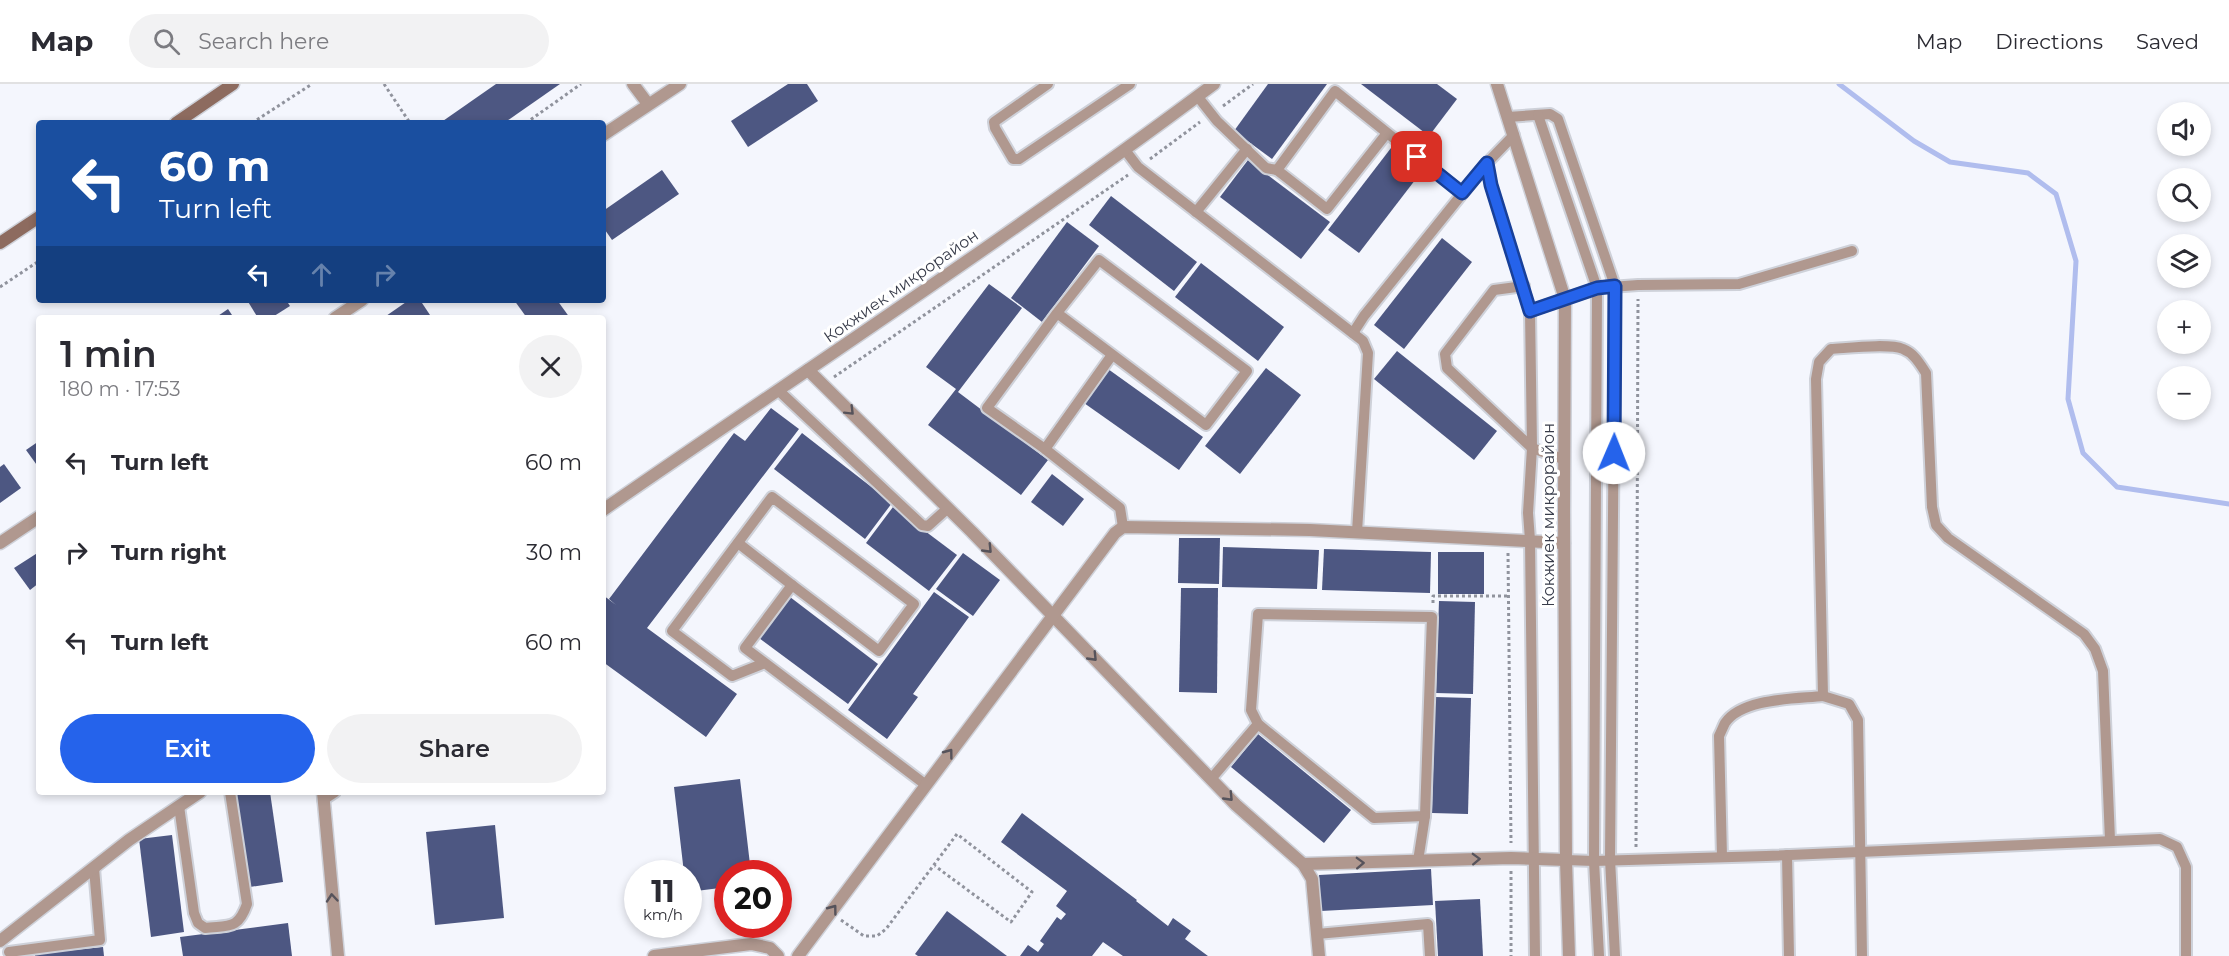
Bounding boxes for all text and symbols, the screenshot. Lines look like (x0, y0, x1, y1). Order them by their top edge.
search box (129, 14, 549, 68)
text: Map (30, 24, 93, 58)
icon: search (150, 25, 183, 58)
text: Search here (198, 28, 329, 55)
text: Map (1916, 29, 1962, 54)
text: Directions (1995, 29, 2103, 54)
text: Saved (2136, 29, 2199, 54)
map controls (2157, 102, 2211, 420)
button: sound (2157, 102, 2211, 156)
pin (1391, 131, 1442, 182)
text: 60 m (159, 140, 270, 192)
icon: arrive (1400, 140, 1433, 173)
icon: left (60, 144, 138, 222)
button: search (2157, 168, 2211, 222)
text: Turn left (159, 192, 272, 225)
street label: Кокжиек микрорайон (820, 225, 982, 347)
button: layers (2157, 234, 2211, 288)
icon: left (242, 258, 275, 291)
icon: ahead (305, 258, 338, 291)
icon: right (368, 258, 401, 291)
button: + (2157, 300, 2211, 354)
text: 1 min (60, 332, 157, 376)
button: close (519, 335, 582, 398)
button: − (2157, 366, 2211, 420)
text: 180 m · 17:53 (60, 377, 181, 401)
one-way arrow (843, 404, 853, 415)
position arrow (1582, 421, 1646, 485)
street label: Кокжиек микрорайон (1539, 423, 1558, 607)
icon: left (60, 446, 93, 479)
text: Turn left (111, 449, 209, 476)
text: 60 m (525, 449, 582, 476)
icon: right (60, 536, 93, 569)
text: Turn right (111, 539, 226, 566)
text: 30 m (526, 539, 582, 566)
one-way arrow (980, 541, 991, 552)
icon: left (60, 626, 93, 659)
text: Turn left (111, 629, 209, 656)
text: 60 m (525, 629, 582, 656)
one-way arrow (1086, 651, 1097, 661)
button: Exit (60, 714, 315, 783)
button: Share (327, 714, 582, 783)
one-way arrow (942, 749, 953, 760)
one-way arrow (1221, 790, 1232, 801)
one-way arrow (1472, 853, 1481, 865)
one-way arrow (1356, 856, 1365, 869)
speed limit sign: 20 (714, 860, 792, 938)
text: 11 (651, 873, 675, 910)
one-way arrow (326, 893, 339, 902)
text: km/h (643, 905, 683, 924)
one-way arrow (825, 905, 836, 916)

